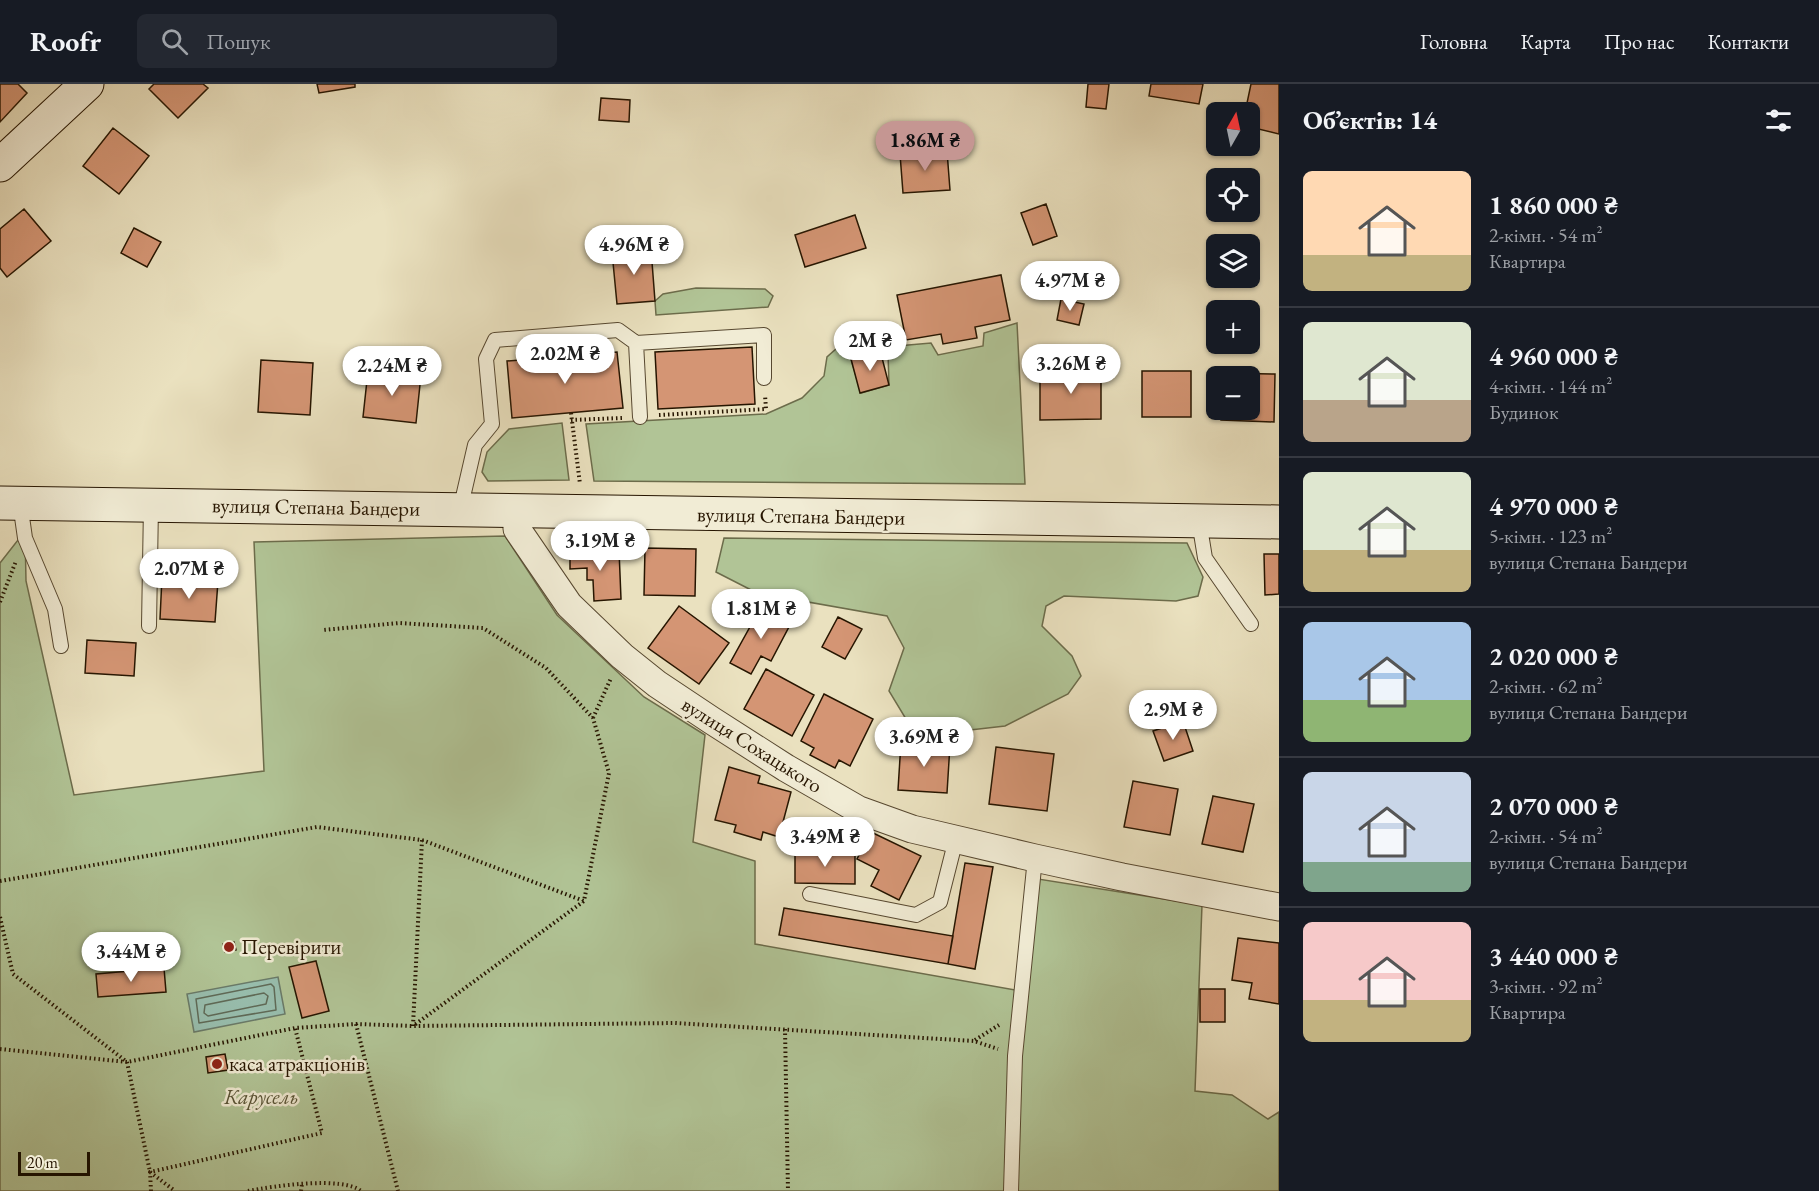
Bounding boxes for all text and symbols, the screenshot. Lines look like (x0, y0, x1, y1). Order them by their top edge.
search box (137, 14, 557, 68)
text: Roofr (30, 23, 101, 59)
icon: search (158, 25, 191, 58)
text: Пошук (206, 27, 271, 56)
text: Головна (1420, 28, 1488, 55)
text: Карта (1521, 28, 1571, 55)
text: Про нас (1604, 28, 1674, 55)
text: Контакти (1707, 28, 1789, 55)
north arrow (1206, 102, 1260, 156)
map controls (1206, 102, 1260, 420)
text: Об’єктів: 14 (1303, 103, 1437, 137)
icon: filters (1762, 104, 1795, 137)
pin: 1.86M ₴ (870, 121, 980, 172)
text: 1.86M ₴ (890, 127, 960, 153)
button: locate (1206, 168, 1260, 222)
text: 1 860 000 ₴ (1489, 188, 1618, 222)
icon: home (1351, 195, 1423, 267)
text: 2-кімн. · 54 m² (1489, 222, 1603, 248)
pin: 4.96M ₴ (579, 225, 689, 276)
text: 4.96M ₴ (599, 231, 669, 257)
button: layers (1206, 234, 1260, 288)
text: Квартира (1489, 248, 1566, 274)
pin: 4.97M ₴ (1015, 261, 1125, 312)
text: 4.97M ₴ (1035, 267, 1105, 293)
button: + (1206, 300, 1260, 354)
pin: 2M ₴ (834, 321, 906, 372)
text: 2M ₴ (848, 327, 892, 353)
pin: 2.02M ₴ (510, 334, 620, 385)
text: 4 960 000 ₴ (1489, 339, 1618, 373)
text: 2.02M ₴ (530, 340, 600, 366)
pin: 3.26M ₴ (1016, 344, 1126, 395)
pin: 2.24M ₴ (337, 346, 447, 397)
icon: home (1351, 346, 1423, 418)
text: 3.26M ₴ (1036, 350, 1106, 376)
text: 2.24M ₴ (357, 352, 427, 378)
button: − (1206, 366, 1260, 420)
text: 4-кімн. · 144 m² (1489, 373, 1612, 399)
text: Будинок (1489, 399, 1559, 425)
text: 4 970 000 ₴ (1489, 489, 1618, 523)
street label: вулиця Степана Бандери (212, 491, 420, 522)
icon: home (1351, 496, 1423, 568)
street label: вулиця Степана Бандери (697, 500, 905, 531)
pin: 3.19M ₴ (545, 521, 655, 572)
text: 5-кімн. · 123 m² (1489, 523, 1612, 549)
text: 3.19M ₴ (565, 527, 635, 553)
pin: 2.07M ₴ (134, 549, 244, 600)
text: вулиця Степана Бандери (1489, 549, 1687, 575)
text: 2.07M ₴ (154, 555, 224, 581)
pin: 1.81M ₴ (706, 589, 816, 640)
text: 1.81M ₴ (726, 595, 796, 621)
text: 2 020 000 ₴ (1489, 639, 1618, 673)
icon: home (1351, 646, 1423, 718)
text: 2-кімн. · 62 m² (1489, 673, 1603, 699)
street label: вулиця Сохацького (677, 690, 828, 799)
pin: 2.9M ₴ (1124, 690, 1222, 741)
text: 2.9M ₴ (1143, 696, 1203, 722)
text: вулиця Степана Бандери (1489, 699, 1687, 725)
pin: 3.69M ₴ (869, 717, 979, 768)
text: 3.69M ₴ (889, 723, 959, 749)
text: 2 070 000 ₴ (1489, 789, 1618, 823)
icon: home (1351, 796, 1423, 868)
pin: 3.49M ₴ (770, 817, 880, 868)
text: 3.49M ₴ (790, 823, 860, 849)
text: 2-кімн. · 54 m² (1489, 823, 1603, 849)
text: вулиця Степана Бандери (1489, 849, 1687, 875)
pin: 3.44M ₴ (76, 932, 186, 983)
place label: Перевірити (241, 933, 341, 960)
text: 3.44M ₴ (96, 938, 166, 964)
text: 3 440 000 ₴ (1489, 939, 1618, 973)
marker: Перевірити (222, 940, 236, 954)
icon: home (1351, 946, 1423, 1018)
text: 3-кімн. · 92 m² (1489, 973, 1603, 999)
text: Квартира (1489, 999, 1566, 1025)
place label: каса атракціонів (229, 1050, 365, 1077)
marker: каса атракціонів (210, 1057, 224, 1071)
park label: Карусель (223, 1083, 298, 1110)
scale bar (18, 1149, 90, 1176)
text: 20 m (27, 1152, 58, 1173)

